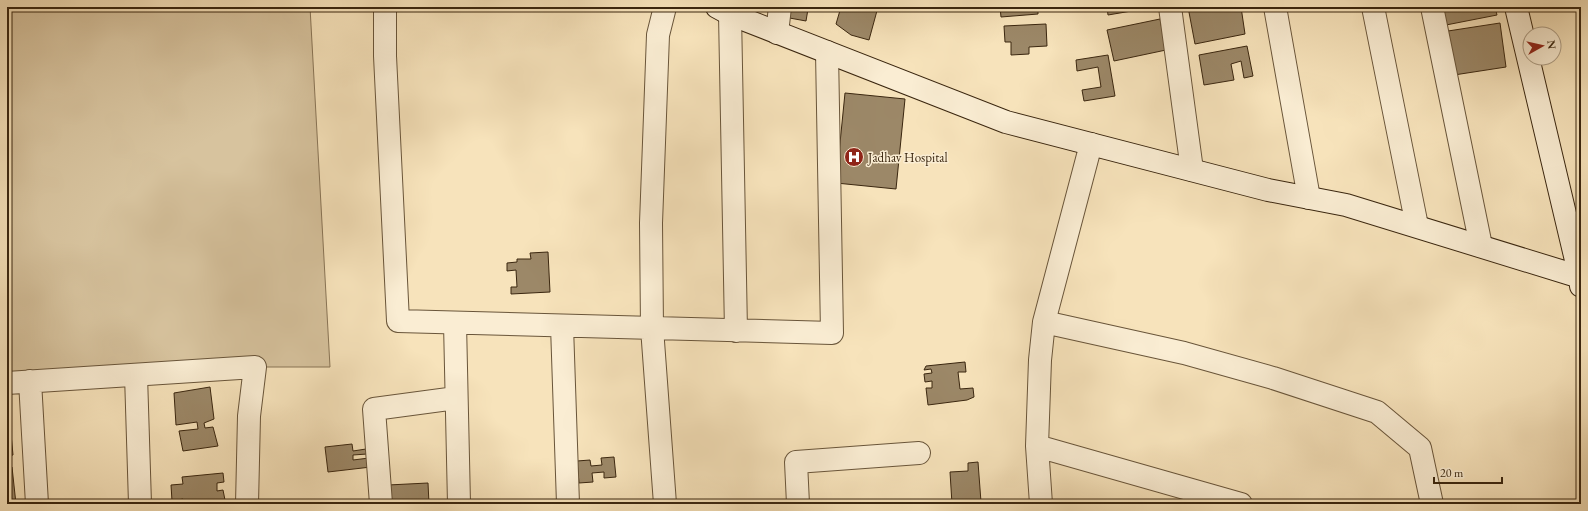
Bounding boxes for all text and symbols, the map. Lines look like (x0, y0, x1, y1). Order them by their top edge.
north arrow (1522, 26, 1562, 66)
text: N (1544, 39, 1559, 50)
hospital icon: Jadhav Hospital (843, 146, 865, 168)
place label: Jadhav Hospital (867, 149, 948, 166)
scale bar (1434, 459, 1502, 485)
text: 20 m (1440, 465, 1464, 481)

